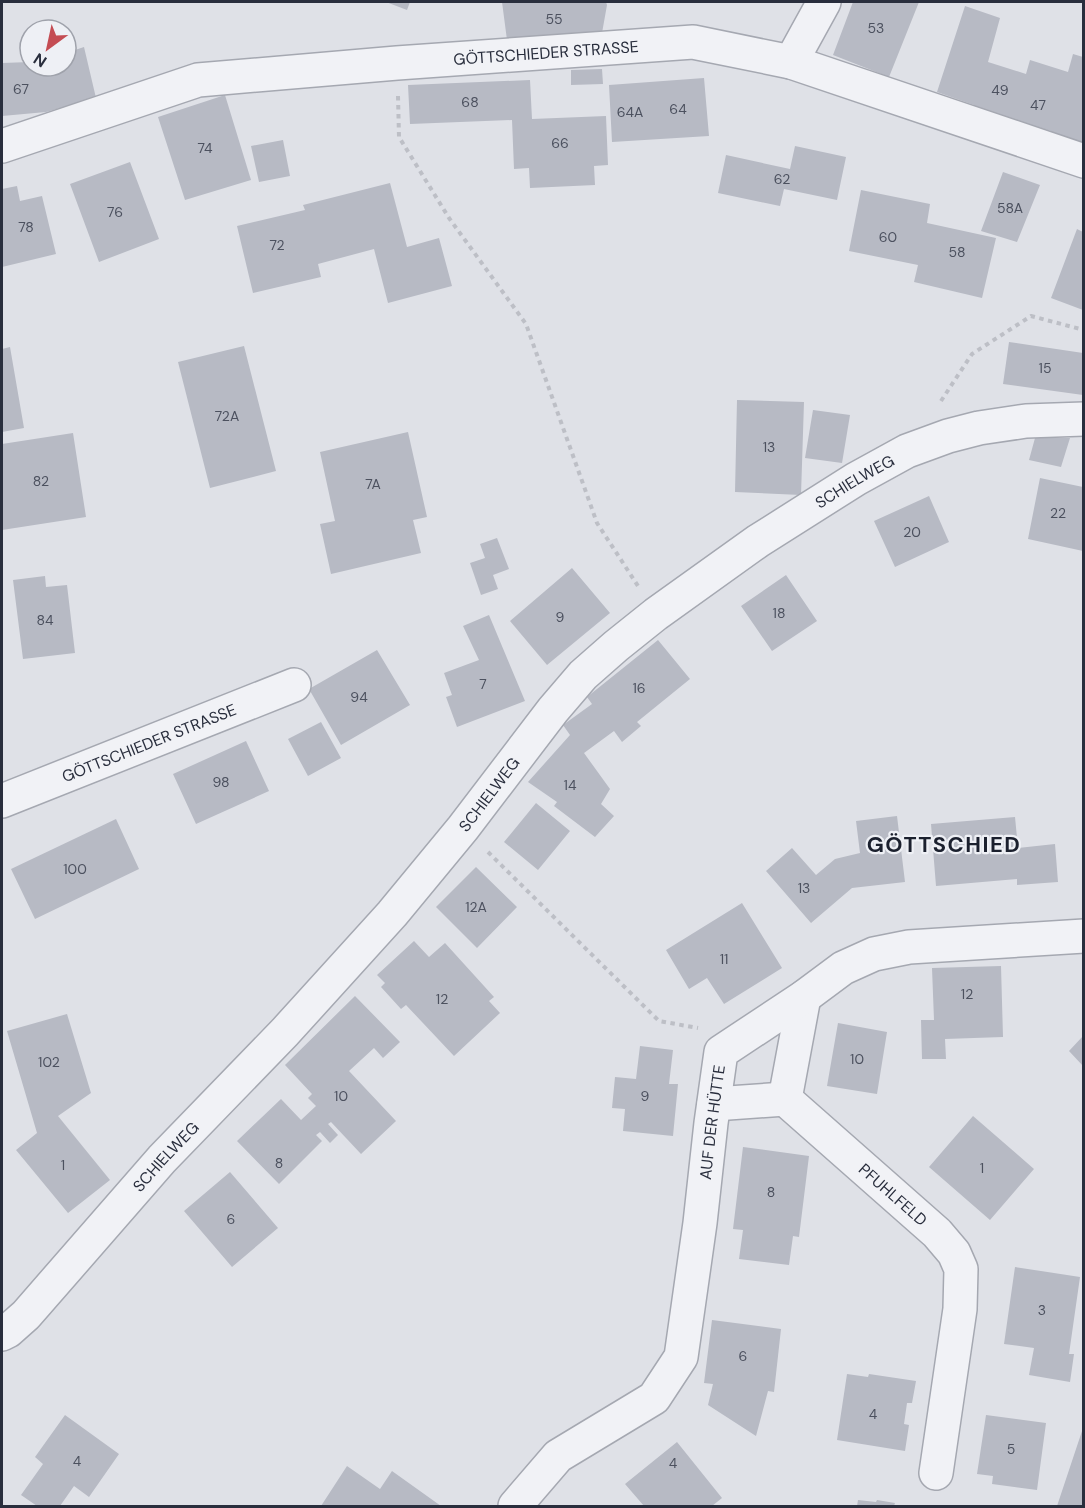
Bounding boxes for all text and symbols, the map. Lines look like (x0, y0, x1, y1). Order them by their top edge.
house number: 55 (545, 10, 563, 28)
north arrow (18, 18, 78, 78)
house number: 53 (868, 19, 884, 37)
street label: GÖTTSCHIEDER STRASSE (453, 36, 639, 70)
text: N (29, 48, 51, 72)
house number: 67 (13, 80, 29, 98)
house number: 49 (991, 81, 1009, 99)
house number: 68 (461, 93, 479, 111)
house number: 47 (1030, 96, 1046, 114)
house number: 64 (669, 100, 687, 118)
house number: 64A (617, 103, 643, 121)
house number: 66 (551, 134, 569, 152)
house number: 74 (197, 139, 213, 157)
house number: 62 (774, 170, 790, 188)
house number: 58A (997, 199, 1023, 217)
house number: 76 (107, 203, 123, 221)
house number: 78 (18, 218, 34, 236)
house number: 60 (879, 228, 897, 246)
house number: 72 (269, 236, 285, 254)
house number: 58 (948, 243, 966, 261)
house number: 15 (1039, 359, 1051, 377)
house number: 72A (215, 407, 239, 425)
house number: 13 (763, 438, 775, 456)
street label: SCHIELWEG (811, 450, 898, 513)
house number: 82 (33, 472, 49, 490)
house number: 7A (365, 475, 381, 493)
house number: 22 (1050, 504, 1066, 522)
house number: 20 (903, 523, 921, 541)
house number: 18 (773, 604, 785, 622)
house number: 9 (556, 608, 565, 626)
house number: 84 (36, 611, 54, 629)
house number: 7 (479, 675, 487, 693)
house number: 16 (632, 679, 646, 697)
house number: 94 (350, 688, 368, 706)
street label: GÖTTSCHIEDER STRASSE (59, 699, 239, 787)
street label: SCHIELWEG (454, 753, 524, 836)
house number: 98 (212, 773, 230, 791)
house number: 14 (564, 776, 577, 794)
district label: GÖTTSCHIED (867, 830, 1021, 859)
house number: 100 (63, 860, 87, 878)
house number: 13 (798, 879, 810, 897)
house number: 12A (465, 898, 487, 916)
house number: 11 (720, 950, 728, 968)
house number: 12 (961, 985, 973, 1003)
house number: 12 (436, 990, 448, 1008)
house number: 10 (850, 1050, 864, 1068)
house number: 102 (38, 1053, 60, 1071)
street label: AUF DER HÜTTE (695, 1063, 730, 1181)
house number: 10 (334, 1087, 348, 1105)
house number: 9 (641, 1087, 650, 1105)
street label: SCHIELWEG (128, 1117, 204, 1196)
house number: 8 (275, 1154, 283, 1172)
house number: 1 (61, 1156, 65, 1174)
street label: PFUHLFELD (854, 1159, 932, 1231)
house number: 1 (980, 1159, 984, 1177)
house number: 8 (767, 1183, 775, 1201)
house number: 6 (227, 1210, 235, 1228)
house number: 3 (1038, 1301, 1046, 1319)
house number: 6 (739, 1347, 747, 1365)
house number: 4 (869, 1405, 878, 1423)
house number: 5 (1007, 1440, 1015, 1458)
house number: 4 (73, 1452, 82, 1470)
house number: 4 (669, 1454, 678, 1472)

